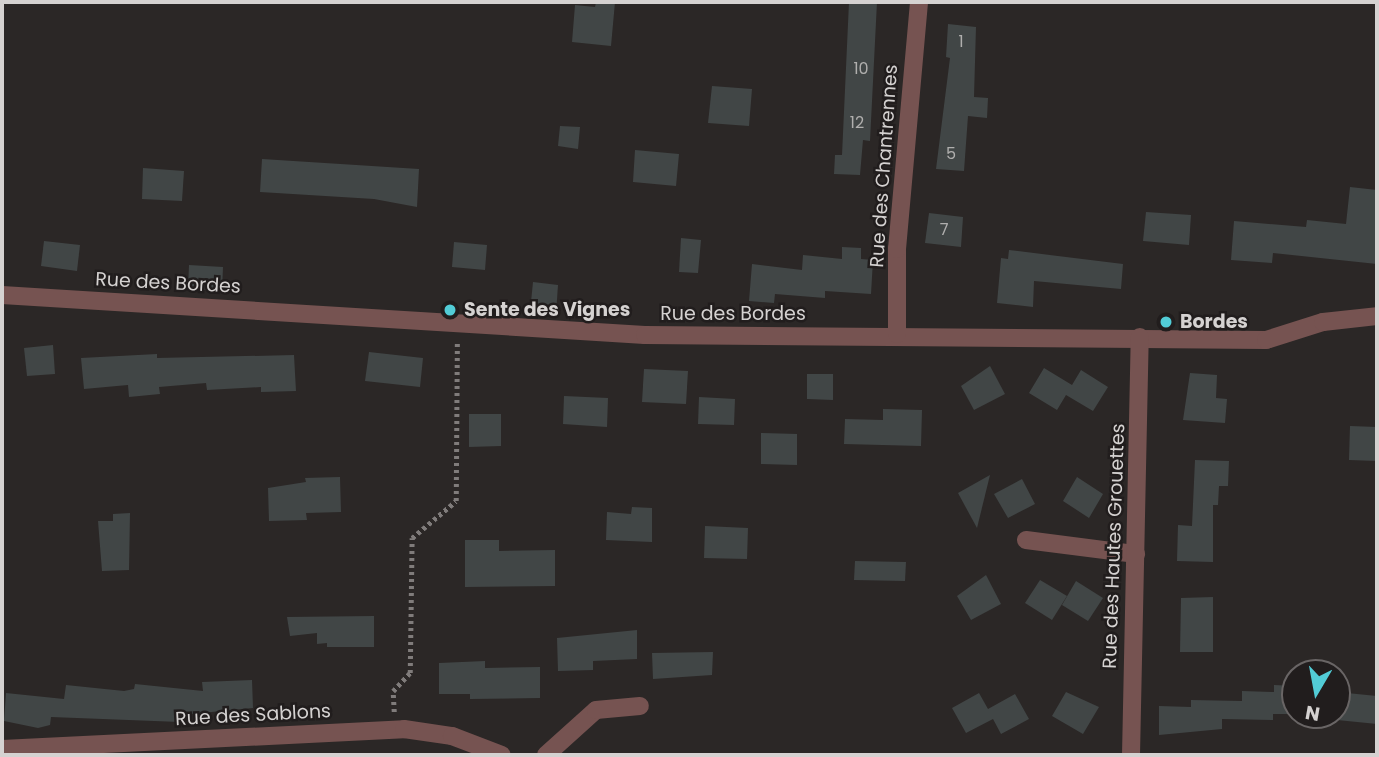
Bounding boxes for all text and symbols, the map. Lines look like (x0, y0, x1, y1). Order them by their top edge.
house number: 1 (958, 32, 964, 52)
house number: 10 (853, 59, 869, 79)
street label: Rue des Chantrennes (866, 64, 902, 268)
house number: 12 (850, 113, 864, 133)
house number: 5 (946, 144, 956, 164)
house number: 7 (940, 220, 948, 240)
street label: Rue des Bordes (95, 268, 241, 298)
place label: Sente des Vignes (464, 299, 630, 321)
marker: Sente des Vignes (442, 302, 458, 318)
street label: Rue des Bordes (660, 303, 806, 325)
place label: Bordes (1180, 311, 1248, 333)
marker: Bordes (1158, 314, 1174, 330)
street label: Rue des Hautes Grouettes (1098, 423, 1130, 669)
north arrow (1281, 659, 1351, 729)
text: N (1303, 699, 1322, 728)
street label: Rue des Sablons (175, 700, 331, 730)

